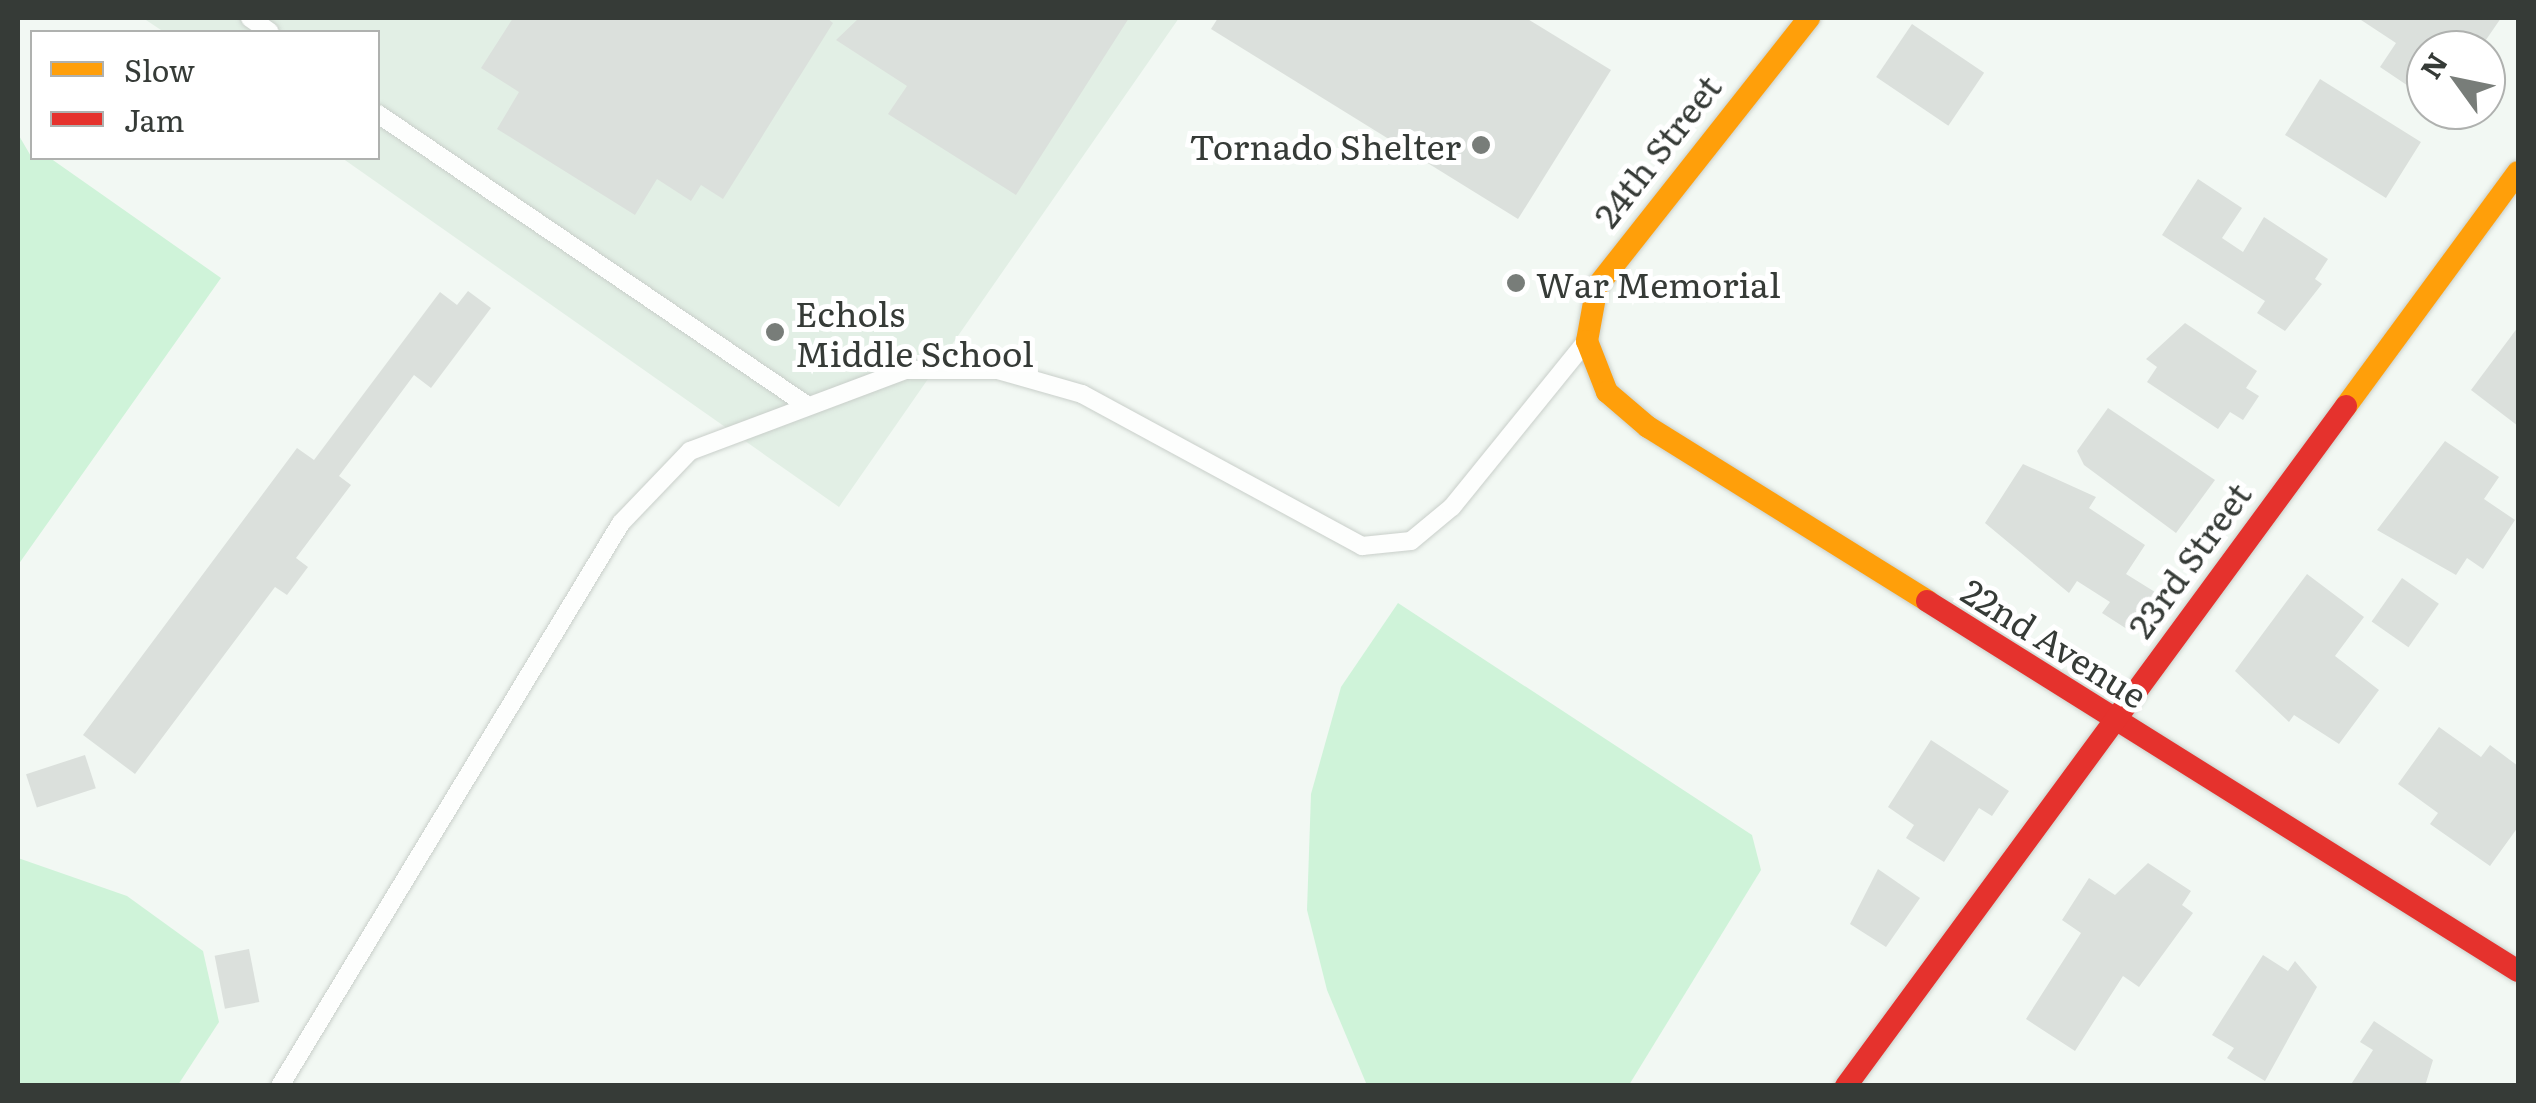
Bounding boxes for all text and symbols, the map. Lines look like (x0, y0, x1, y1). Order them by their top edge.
legend (30, 30, 380, 160)
north arrow (2406, 30, 2506, 130)
text: N (2409, 43, 2457, 86)
text: Slow (124, 47, 195, 91)
street label: 24th Street (1584, 66, 1728, 234)
text: Jam (124, 97, 184, 141)
place label: Tornado Shelter (1189, 124, 1461, 166)
marker: Tornado Shelter (1470, 134, 1492, 156)
place label: War Memorial (1536, 262, 1781, 304)
marker: War Memorial (1505, 272, 1527, 294)
place label: Echols Middle School (795, 291, 1034, 373)
marker: Echols Middle School (764, 321, 786, 343)
street label: 23rd Street (2118, 473, 2258, 645)
street label: 22nd Avenue (1955, 569, 2155, 715)

